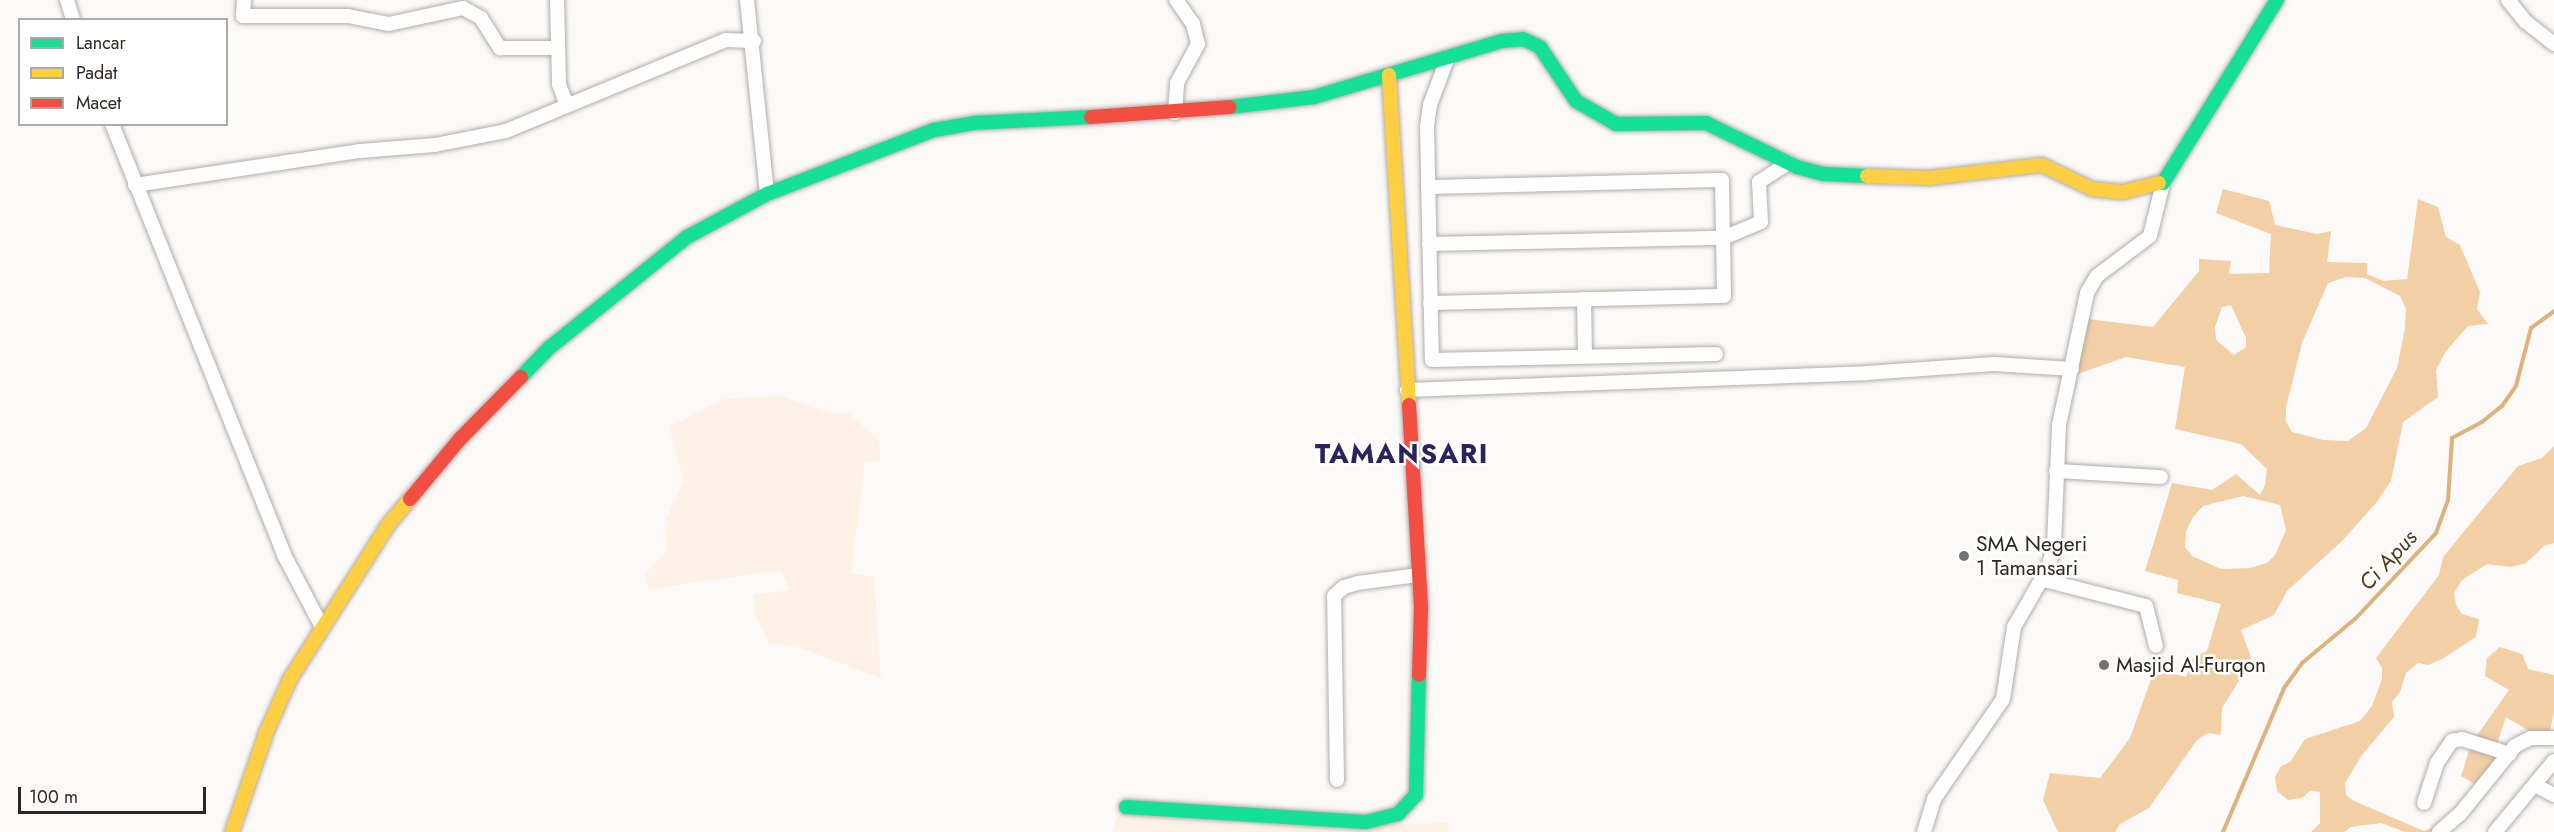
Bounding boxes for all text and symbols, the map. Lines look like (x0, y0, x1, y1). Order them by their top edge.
legend (18, 18, 228, 126)
text: Lancar (76, 30, 126, 56)
text: Padat (76, 60, 117, 86)
text: Macet (76, 90, 121, 116)
district label: TAMANSARI (1315, 438, 1489, 470)
water label: Ci Apus (2354, 524, 2422, 596)
place label: SMA Negeri 1 Tamansari (1976, 531, 2087, 581)
marker: SMA Negeri 1 Tamansari (1957, 549, 1971, 563)
place label: Masjid Al-Furqon (2116, 652, 2266, 678)
marker: Masjid Al-Furqon (2097, 658, 2111, 672)
scale bar (21, 775, 208, 813)
text: 100 m (29, 784, 78, 810)

